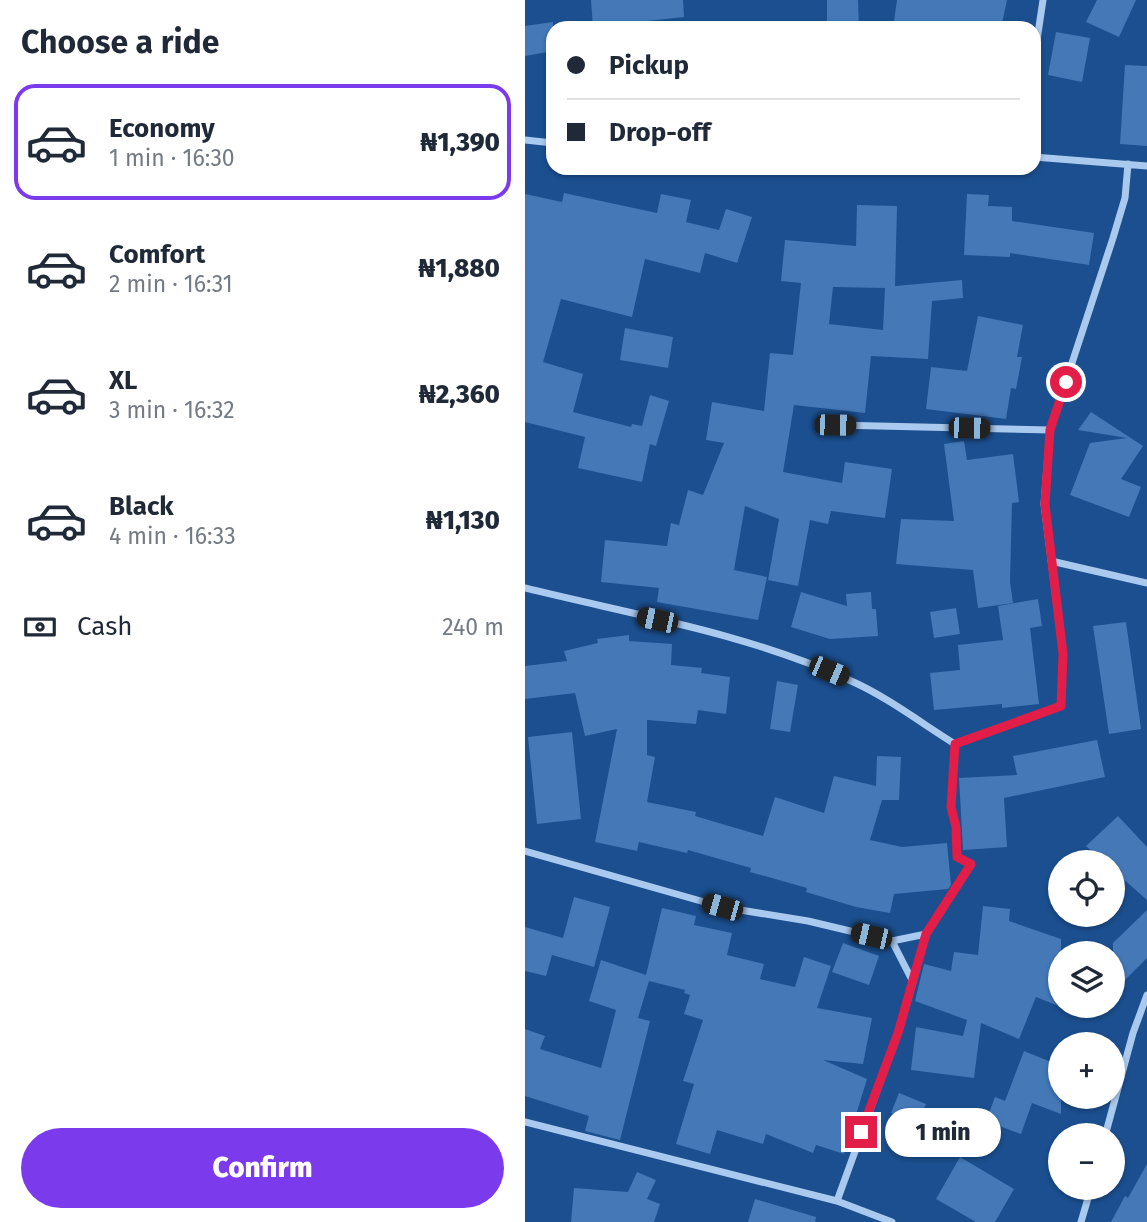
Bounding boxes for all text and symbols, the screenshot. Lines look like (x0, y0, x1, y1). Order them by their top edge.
text: Choose a ride (21, 23, 219, 61)
text: Pickup (609, 50, 689, 81)
icon: car (25, 111, 88, 174)
text: Economy (109, 113, 215, 144)
text: Drop-off (609, 117, 711, 148)
text: ₦1,390 (420, 127, 500, 158)
text: 1 min · 16:30 (109, 144, 235, 172)
icon: car (25, 237, 88, 300)
text: Comfort (109, 239, 205, 270)
text: ₦1,880 (418, 253, 500, 284)
text: 2 min · 16:31 (109, 270, 233, 298)
icon: car (25, 363, 88, 426)
text: XL (109, 365, 137, 396)
route start (1050, 366, 1082, 398)
text: ₦2,360 (419, 379, 500, 410)
text: 3 min · 16:32 (109, 396, 235, 424)
car (814, 414, 857, 436)
car (948, 417, 991, 439)
icon: car (25, 489, 88, 552)
text: Black (109, 491, 174, 522)
text: ₦1,130 (426, 505, 500, 536)
text: 4 min · 16:33 (109, 522, 236, 550)
car (635, 605, 680, 635)
icon: cash (21, 608, 59, 646)
text: Cash (77, 611, 133, 642)
text: 240 m (442, 613, 504, 641)
car (806, 653, 853, 689)
map controls (1048, 850, 1125, 1200)
button: locate (1048, 850, 1125, 927)
car (699, 891, 746, 923)
car (849, 921, 894, 951)
button: layers (1048, 941, 1125, 1018)
button: + (1048, 1032, 1125, 1109)
callout: 1 min (885, 1108, 1001, 1156)
route end (845, 1116, 877, 1148)
text: 1 min (915, 1118, 971, 1146)
button: − (1048, 1123, 1125, 1200)
button: Confirm (21, 1128, 504, 1208)

